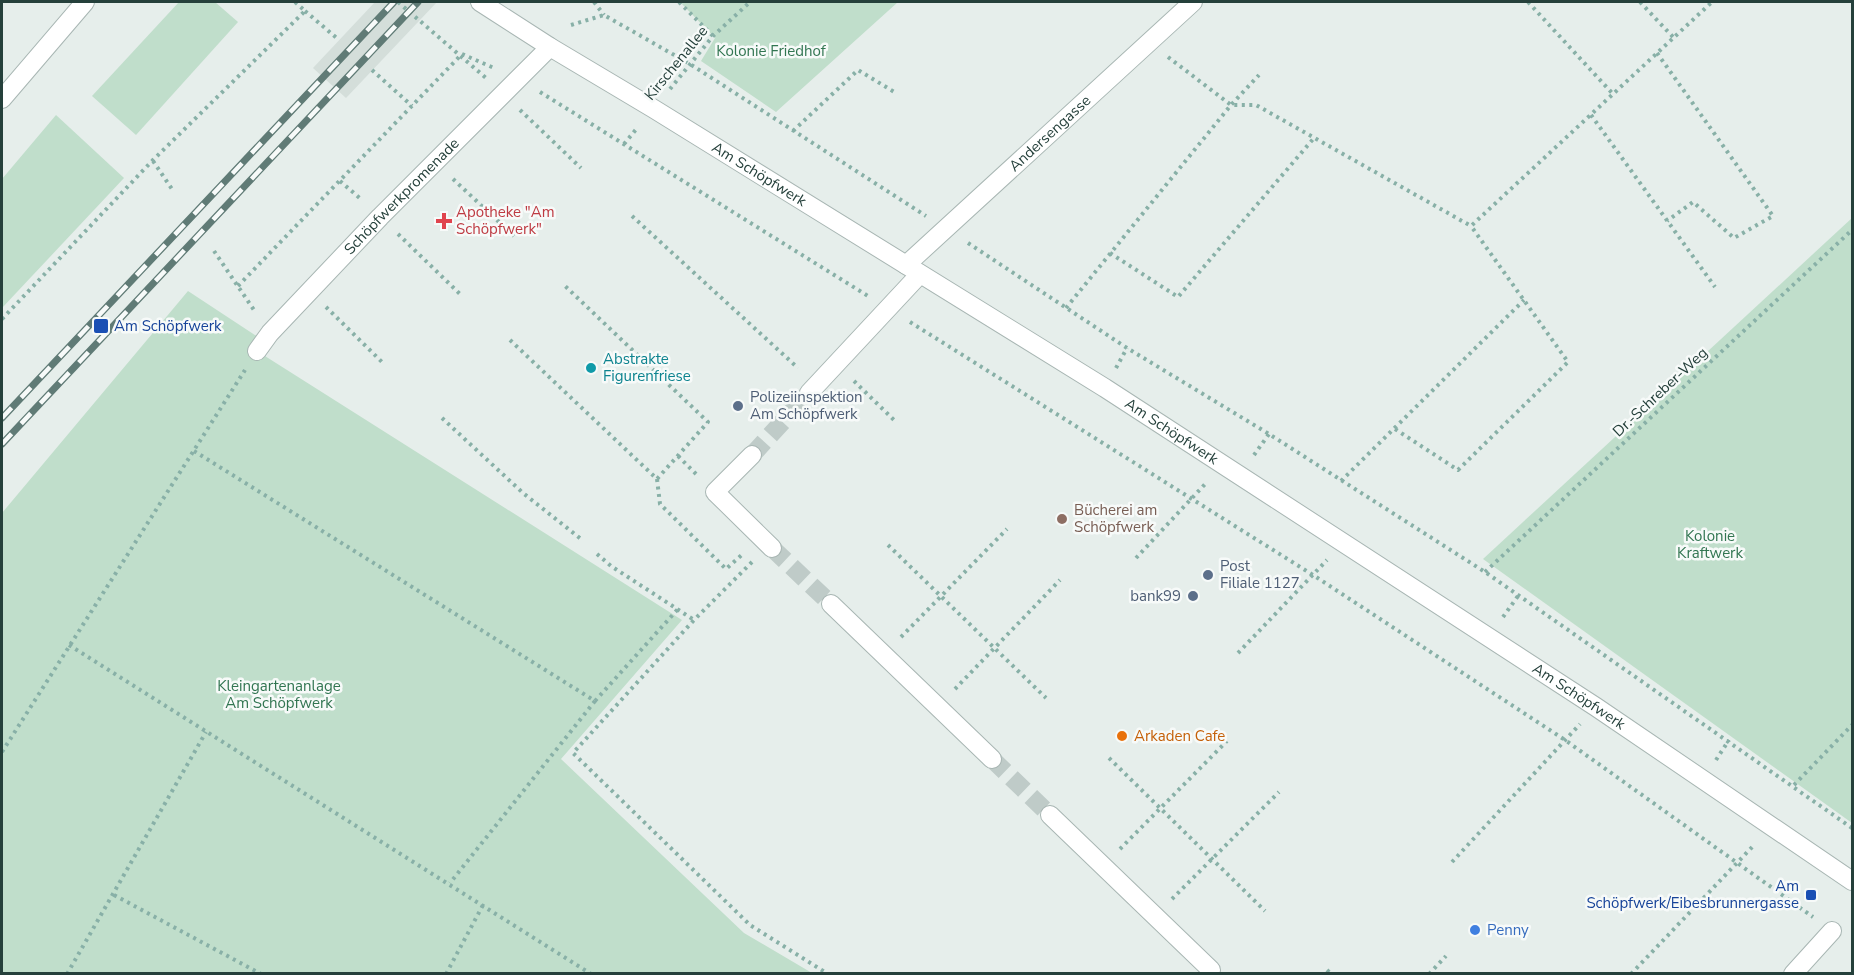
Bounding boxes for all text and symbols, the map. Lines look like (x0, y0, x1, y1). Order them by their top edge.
street label: Kirschenallee (640, 22, 712, 104)
park label: Kolonie Friedhof (716, 41, 827, 61)
street label: Andersengasse (1005, 91, 1095, 176)
street label: Schöpfwerkpromenade (340, 133, 464, 259)
street label: Am Schöpfwerk (708, 137, 811, 211)
place label: Apotheke "Am Schöpfwerk" (456, 202, 554, 239)
marker: Apotheke "Am Schöpfwerk" (437, 214, 451, 228)
place label: Am Schöpfwerk (114, 316, 222, 336)
marker: Am Schöpfwerk (92, 317, 110, 335)
street label: Dr.-Schreber-Weg (1608, 343, 1712, 441)
place label: Abstrakte Figurenfriese (603, 349, 691, 386)
marker: Abstrakte Figurenfriese (584, 361, 598, 375)
place label: Polizeiinspektion Am Schöpfwerk (750, 387, 863, 424)
street label: Am Schöpfwerk (1121, 394, 1223, 469)
marker: Polizeiinspektion Am Schöpfwerk (731, 399, 745, 413)
place label: Bücherei am Schöpfwerk (1074, 500, 1157, 537)
marker: Bücherei am Schöpfwerk (1055, 512, 1069, 526)
park label: Kolonie Kraftwerk (1677, 526, 1743, 563)
place label: Post Filiale 1127 (1220, 556, 1300, 593)
marker: Post Filiale 1127 (1201, 568, 1215, 582)
place label: bank99 (1130, 586, 1181, 606)
marker: bank99 (1186, 589, 1200, 603)
street label: Am Schöpfwerk (1529, 658, 1630, 734)
park label: Kleingartenanlage Am Schöpfwerk (217, 676, 341, 713)
place label: Arkaden Cafe (1134, 726, 1225, 746)
marker: Arkaden Cafe (1115, 729, 1129, 743)
place label: Am Schöpfwerk/Eibesbrunnergasse (1586, 876, 1799, 913)
marker: Am Schöpfwerk/Eibesbrunnergasse (1804, 888, 1818, 902)
place label: Penny (1487, 920, 1529, 940)
marker: Penny (1468, 923, 1482, 937)

